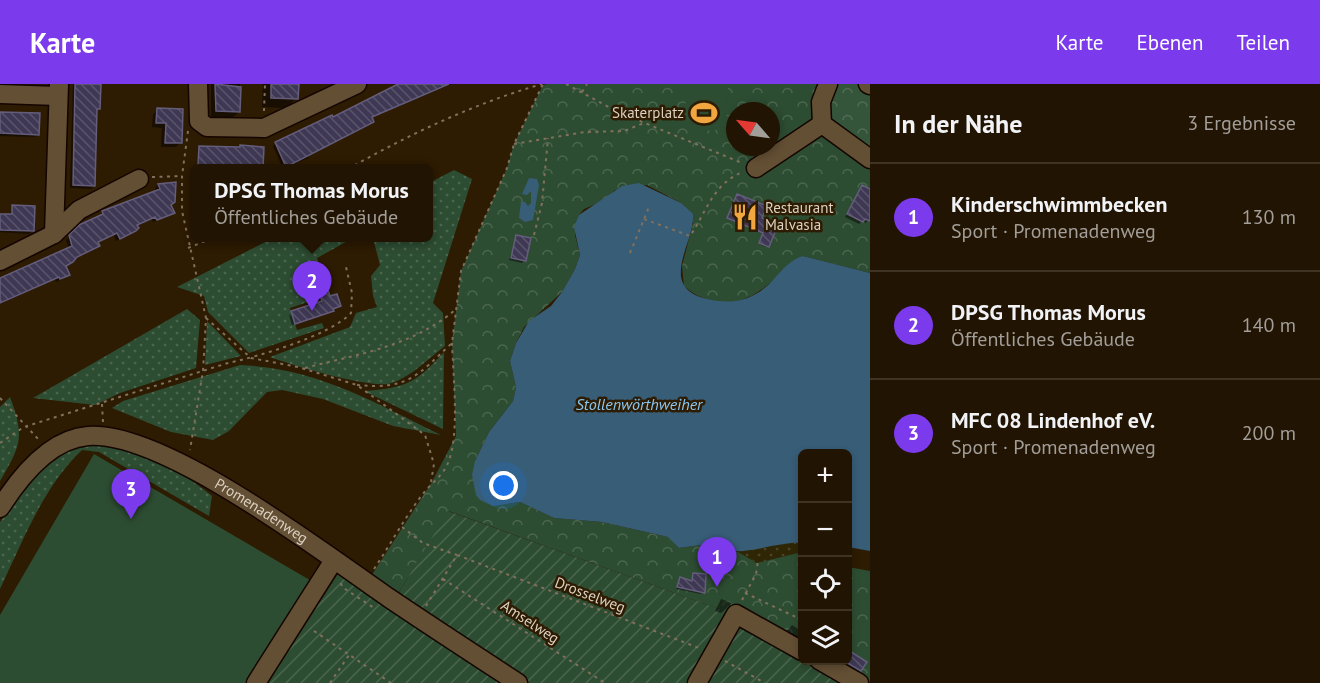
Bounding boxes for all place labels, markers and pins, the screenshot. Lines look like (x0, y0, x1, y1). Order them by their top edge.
sports icon: Skaterplatz (689, 98, 719, 128)
place label: Skaterplatz (612, 103, 684, 122)
place label: Restaurant Malvasia (765, 198, 834, 234)
restaurant icon: Restaurant Malvasia (730, 202, 760, 232)
pin: 2 (292, 262, 332, 311)
pin: 3 (112, 470, 150, 519)
pin: 1 (698, 538, 736, 587)

